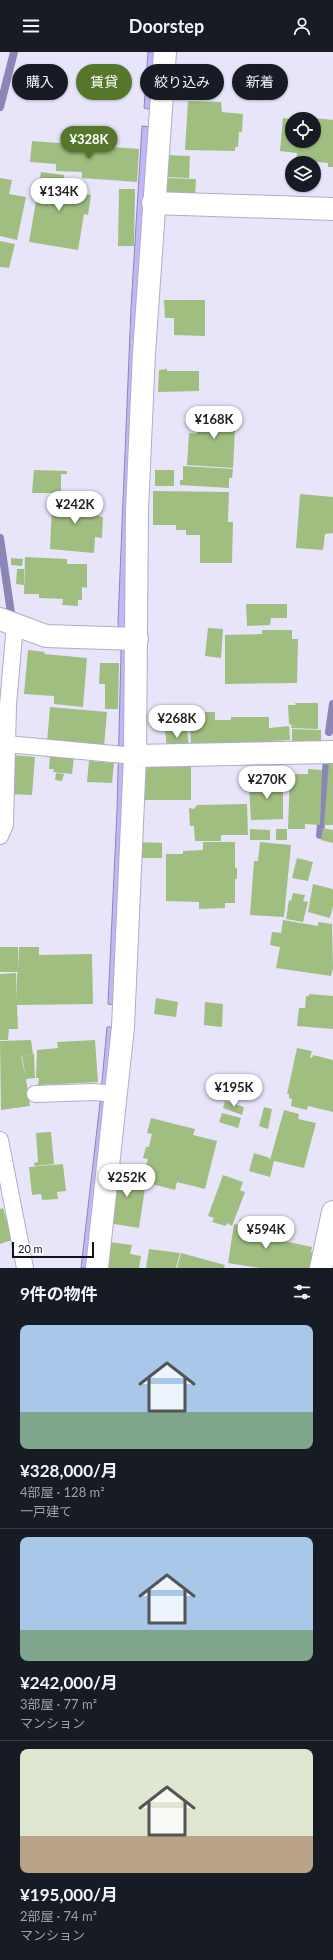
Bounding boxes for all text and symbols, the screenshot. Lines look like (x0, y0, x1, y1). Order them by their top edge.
icon: menu (20, 15, 42, 37)
text: Doorstep (129, 15, 204, 37)
icon: person (291, 15, 313, 37)
chip: 購入 (12, 64, 68, 100)
chip: 賃貸 (76, 64, 132, 100)
chip: 絞り込み (140, 64, 224, 100)
chip: 新着 (232, 64, 288, 100)
map controls (285, 112, 321, 192)
button: locate (285, 112, 321, 148)
pin: ¥328K (61, 126, 117, 160)
text: ¥328K (69, 131, 109, 147)
button: layers (285, 156, 321, 192)
pin: ¥134K (31, 178, 87, 212)
text: ¥134K (39, 183, 79, 199)
pin: ¥168K (186, 406, 242, 440)
text: ¥168K (194, 411, 234, 427)
pin: ¥242K (47, 491, 103, 525)
text: ¥242K (55, 496, 95, 512)
pin: ¥268K (149, 705, 205, 739)
text: ¥268K (157, 710, 197, 726)
pin: ¥270K (239, 766, 295, 800)
text: ¥270K (247, 771, 287, 787)
pin: ¥195K (206, 1074, 262, 1108)
text: ¥195K (214, 1079, 254, 1095)
pin: ¥252K (99, 1164, 155, 1198)
text: ¥252K (107, 1169, 147, 1185)
pin: ¥594K (238, 1216, 294, 1250)
text: ¥594K (246, 1221, 286, 1237)
scale bar (12, 1240, 94, 1259)
text: 20 m (18, 1242, 43, 1255)
icon: filters (291, 1281, 313, 1303)
text: 9件の物件 (20, 1283, 98, 1304)
icon: home (131, 1351, 203, 1423)
text: ¥328,000/月 (20, 1460, 118, 1481)
text: 4部屋 · 128 m² (20, 1484, 105, 1500)
text: 一戸建て (20, 1503, 72, 1519)
icon: home (131, 1563, 203, 1635)
text: ¥242,000/月 (20, 1672, 118, 1693)
text: 3部屋 · 77 m² (20, 1696, 97, 1712)
text: マンション (20, 1715, 85, 1731)
icon: home (131, 1775, 203, 1847)
text: ¥195,000/月 (20, 1884, 118, 1905)
text: 2部屋 · 74 m² (20, 1908, 97, 1924)
text: マンション (20, 1927, 85, 1943)

